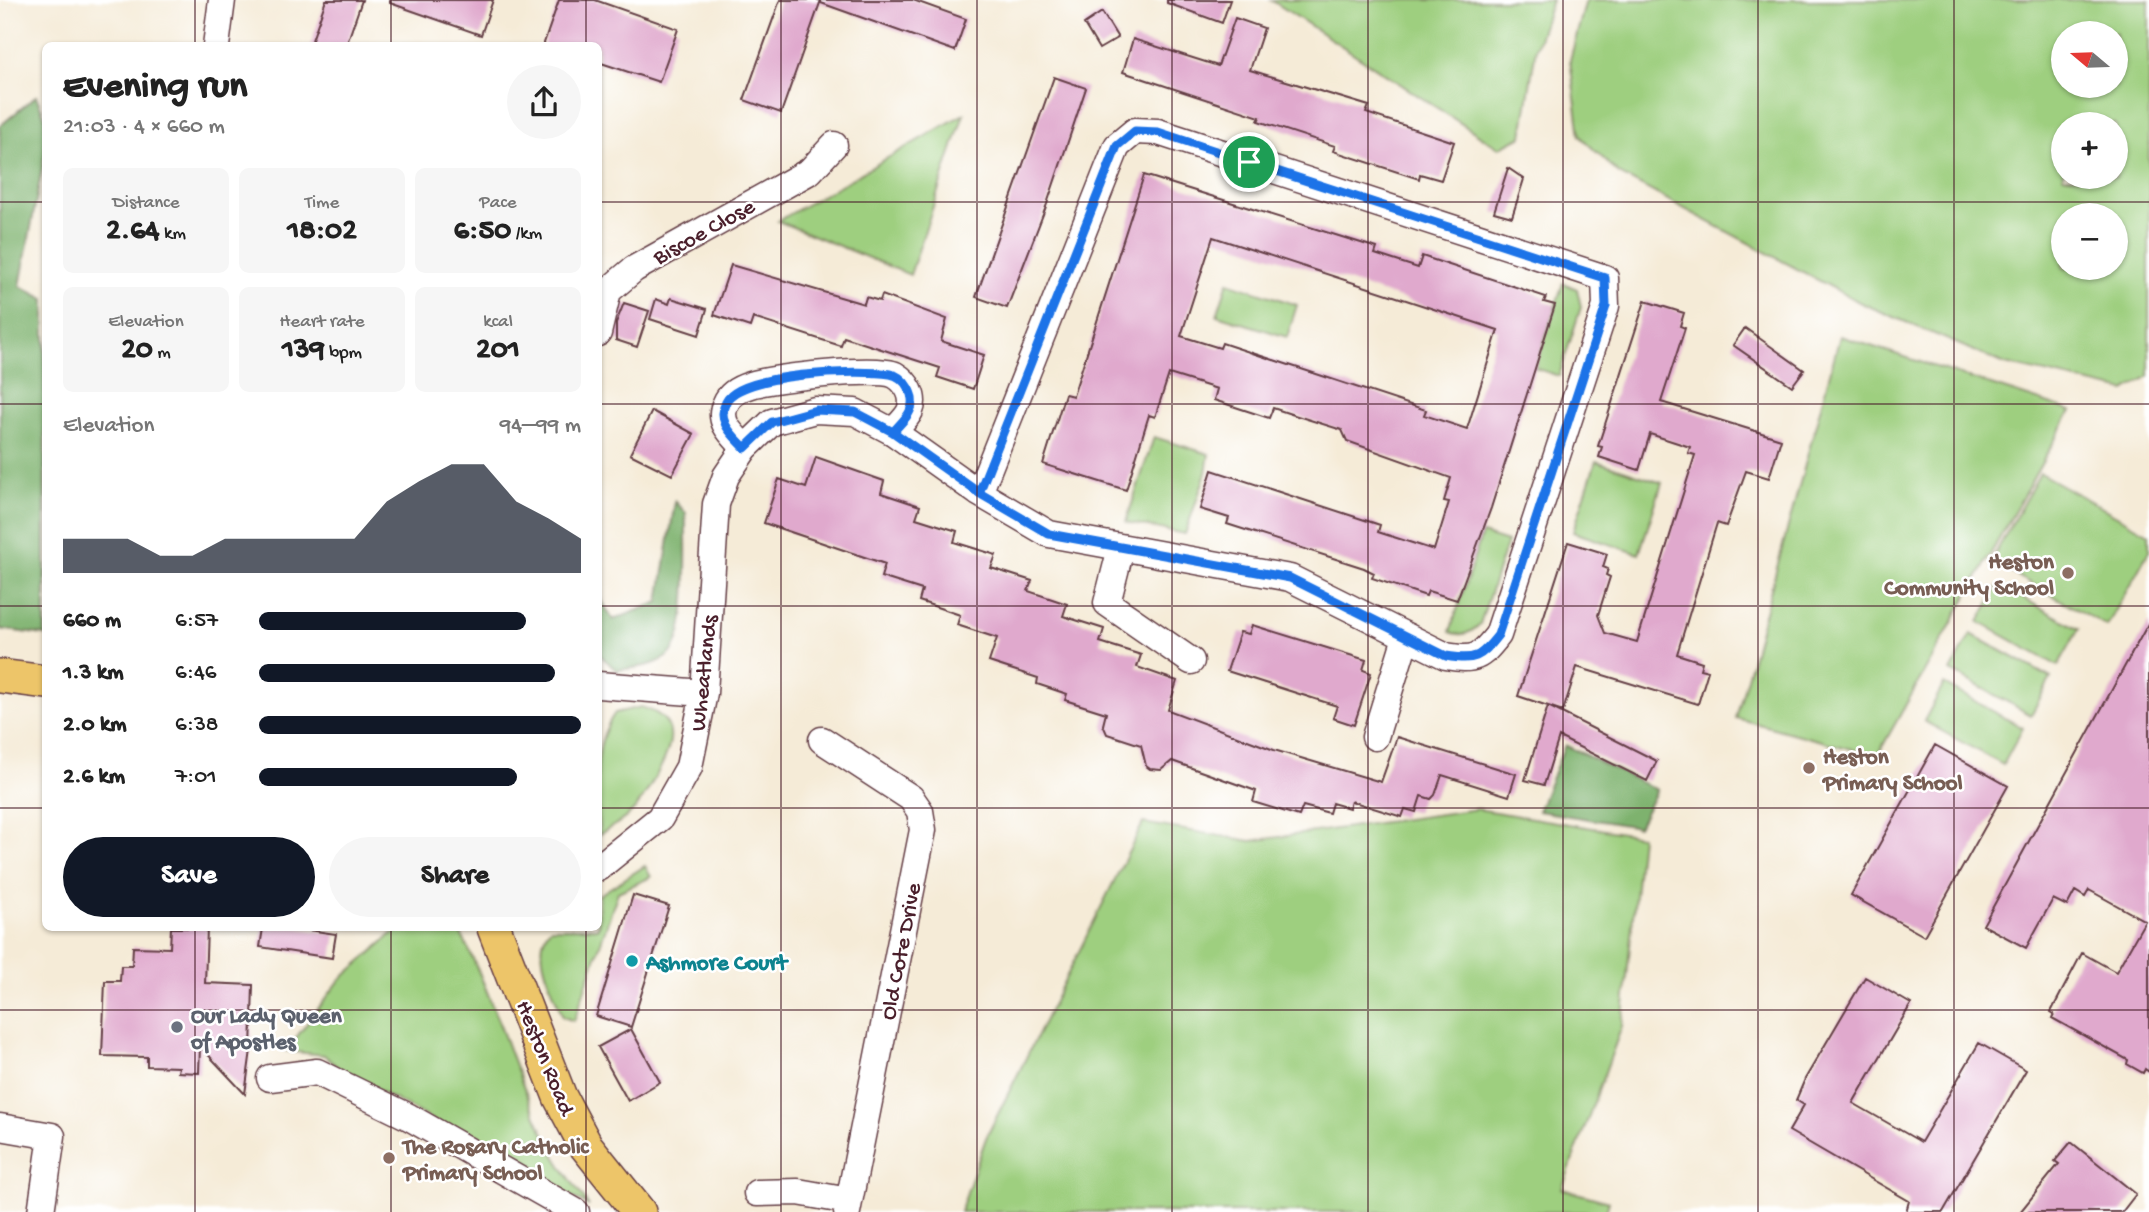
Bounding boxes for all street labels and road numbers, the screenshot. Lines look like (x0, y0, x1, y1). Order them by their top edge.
street label: Biscoe Close (648, 194, 761, 273)
street label: Wheatlands (686, 613, 725, 733)
street label: Old Cote Drive (876, 880, 929, 1023)
street label: Heston Road (508, 997, 580, 1121)

